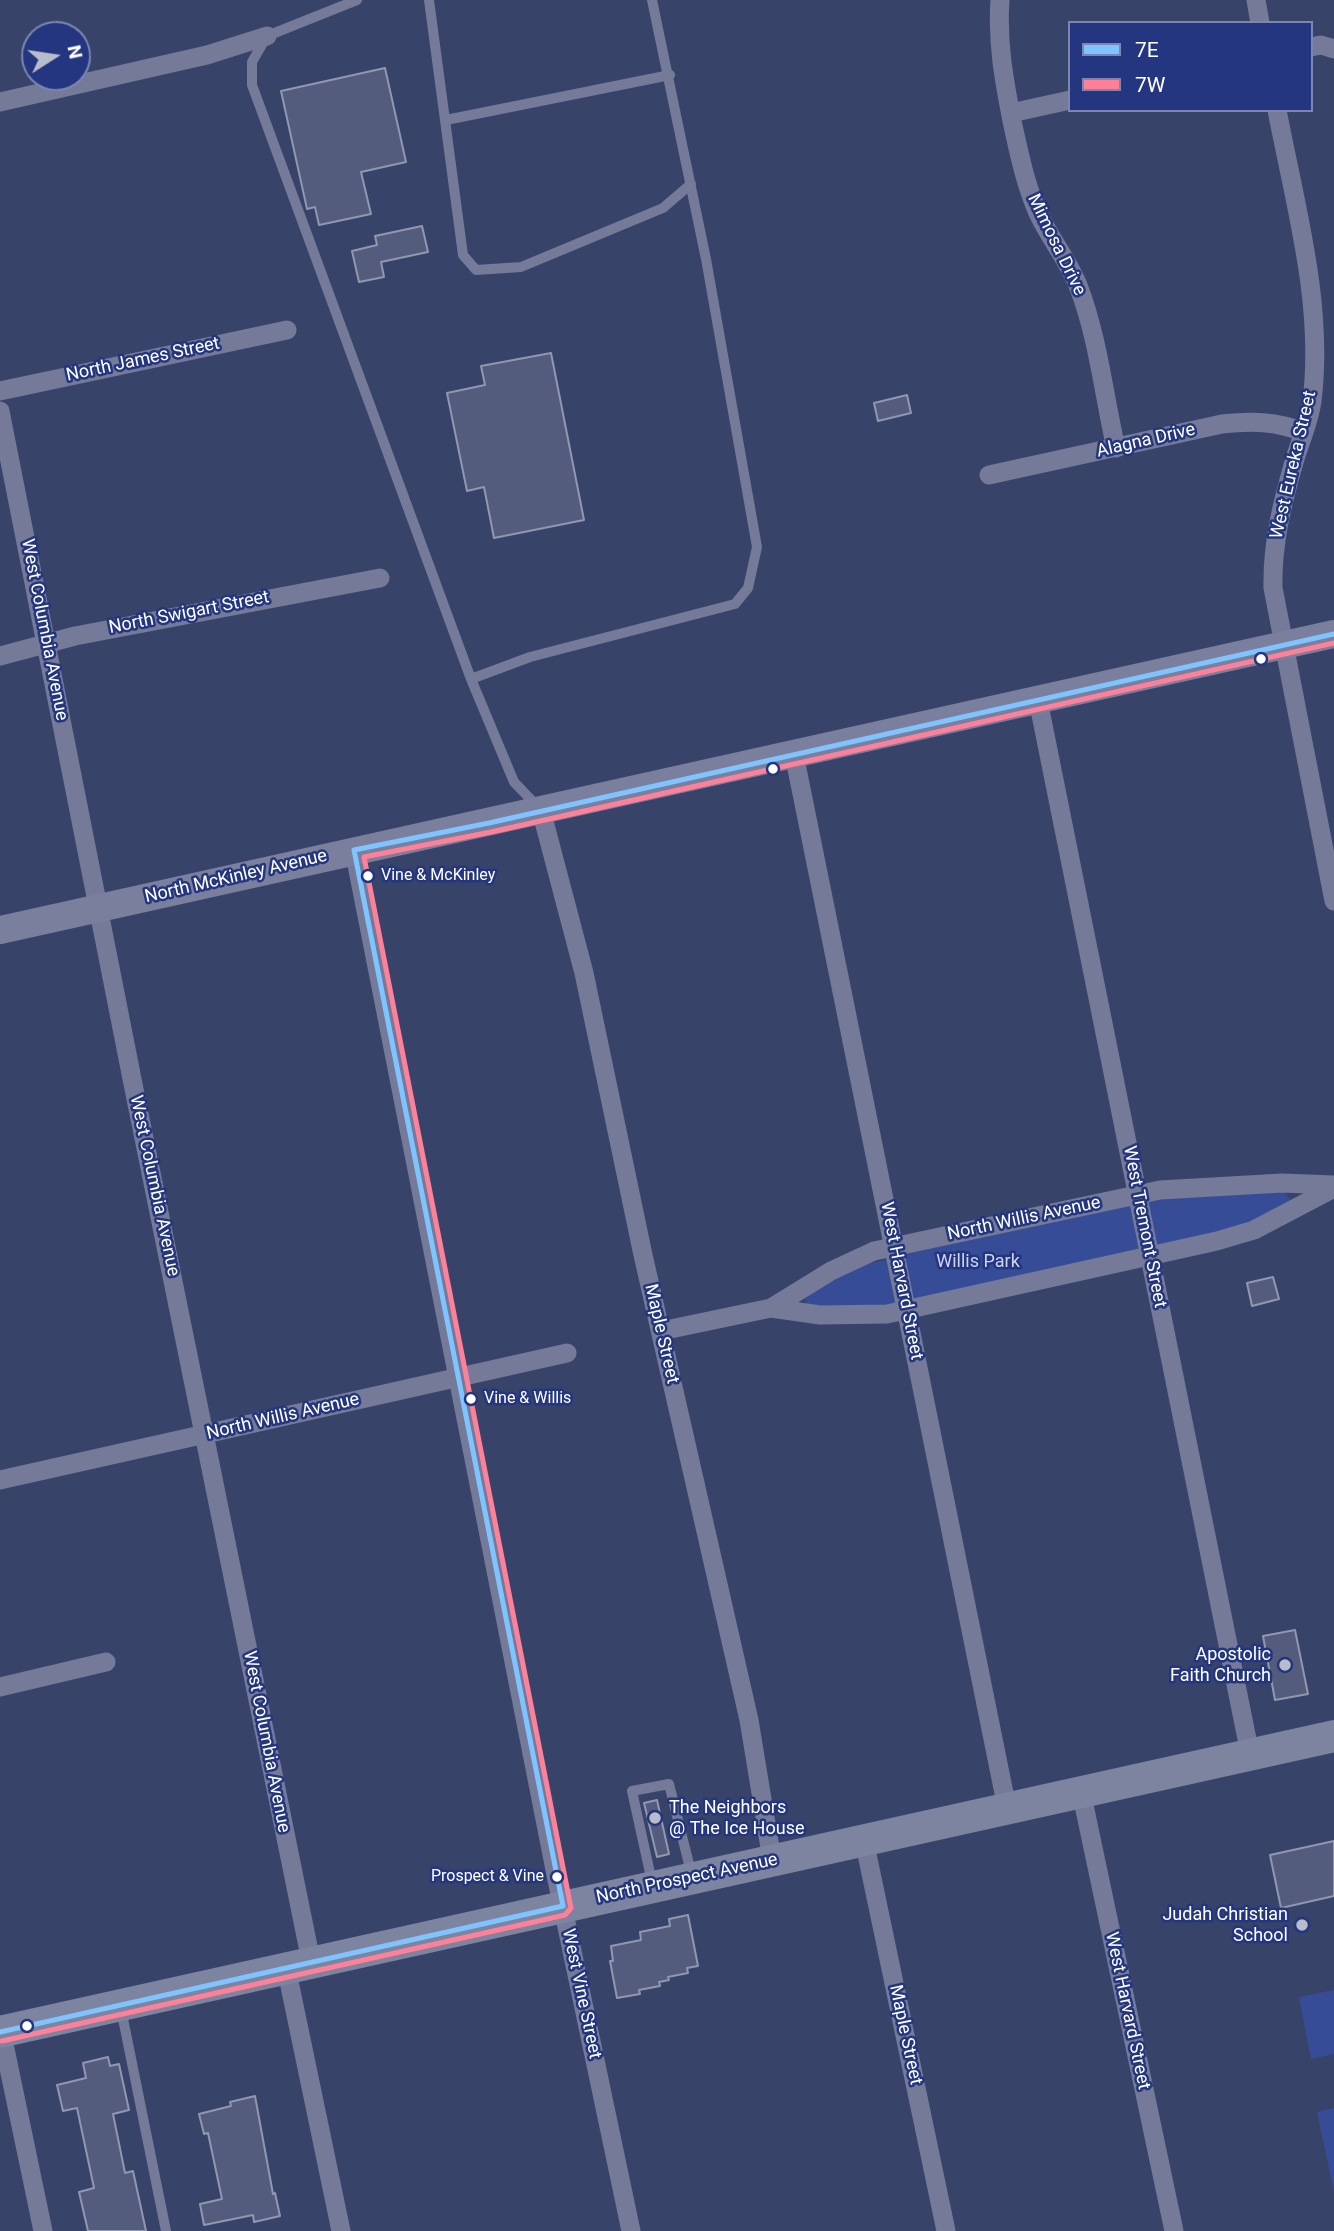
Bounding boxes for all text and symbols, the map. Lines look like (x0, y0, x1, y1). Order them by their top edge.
north arrow (21, 21, 91, 91)
legend (1068, 21, 1313, 112)
text: 7E (1135, 38, 1159, 62)
text: N (62, 43, 88, 61)
text: 7W (1135, 73, 1165, 97)
street label: Mimosa Drive (1022, 191, 1090, 299)
street label: North James Street (64, 333, 222, 387)
street label: West Eureka Street (1266, 389, 1322, 541)
street label: Alagna Drive (1095, 419, 1197, 463)
street label: West Columbia Avenue (16, 537, 72, 723)
street label: North Swigart Street (107, 587, 271, 639)
unlabelled marker (1254, 652, 1268, 666)
unlabelled marker (766, 762, 780, 776)
street label: North McKinley Avenue (143, 846, 329, 908)
place label: Vine & McKinley (381, 866, 495, 886)
marker: Vine & McKinley (361, 869, 375, 883)
street label: West Columbia Avenue (124, 1093, 184, 1279)
street label: West Tremont Street (1118, 1144, 1170, 1310)
street label: North Willis Avenue (945, 1192, 1103, 1246)
street label: West Harvard Street (875, 1200, 927, 1362)
park label: Willis Park (936, 1251, 1020, 1273)
street label: Maple Street (639, 1282, 683, 1386)
street label: North Willis Avenue (205, 1389, 361, 1445)
place label: Vine & Willis (484, 1389, 571, 1409)
marker: Vine & Willis (464, 1392, 478, 1406)
place label: Apostolic Faith Church (1170, 1644, 1271, 1686)
street label: West Columbia Avenue (238, 1649, 294, 1835)
marker: Apostolic Faith Church (1277, 1657, 1293, 1673)
place label: The Neighbors @ The Ice House (669, 1797, 804, 1840)
marker: The Neighbors @ The Ice House (647, 1810, 663, 1826)
street label: North Prospect Avenue (594, 1849, 780, 1909)
place label: Prospect & Vine (431, 1867, 544, 1887)
marker: Prospect & Vine (550, 1870, 564, 1884)
place label: Judah Christian School (1162, 1904, 1288, 1946)
marker: Judah Christian School (1294, 1917, 1310, 1933)
street label: West Vine Street (557, 1927, 605, 2061)
street label: West Harvard Street (1100, 1930, 1154, 2092)
street label: Maple Street (884, 1983, 926, 2087)
unlabelled marker (20, 2019, 34, 2033)

